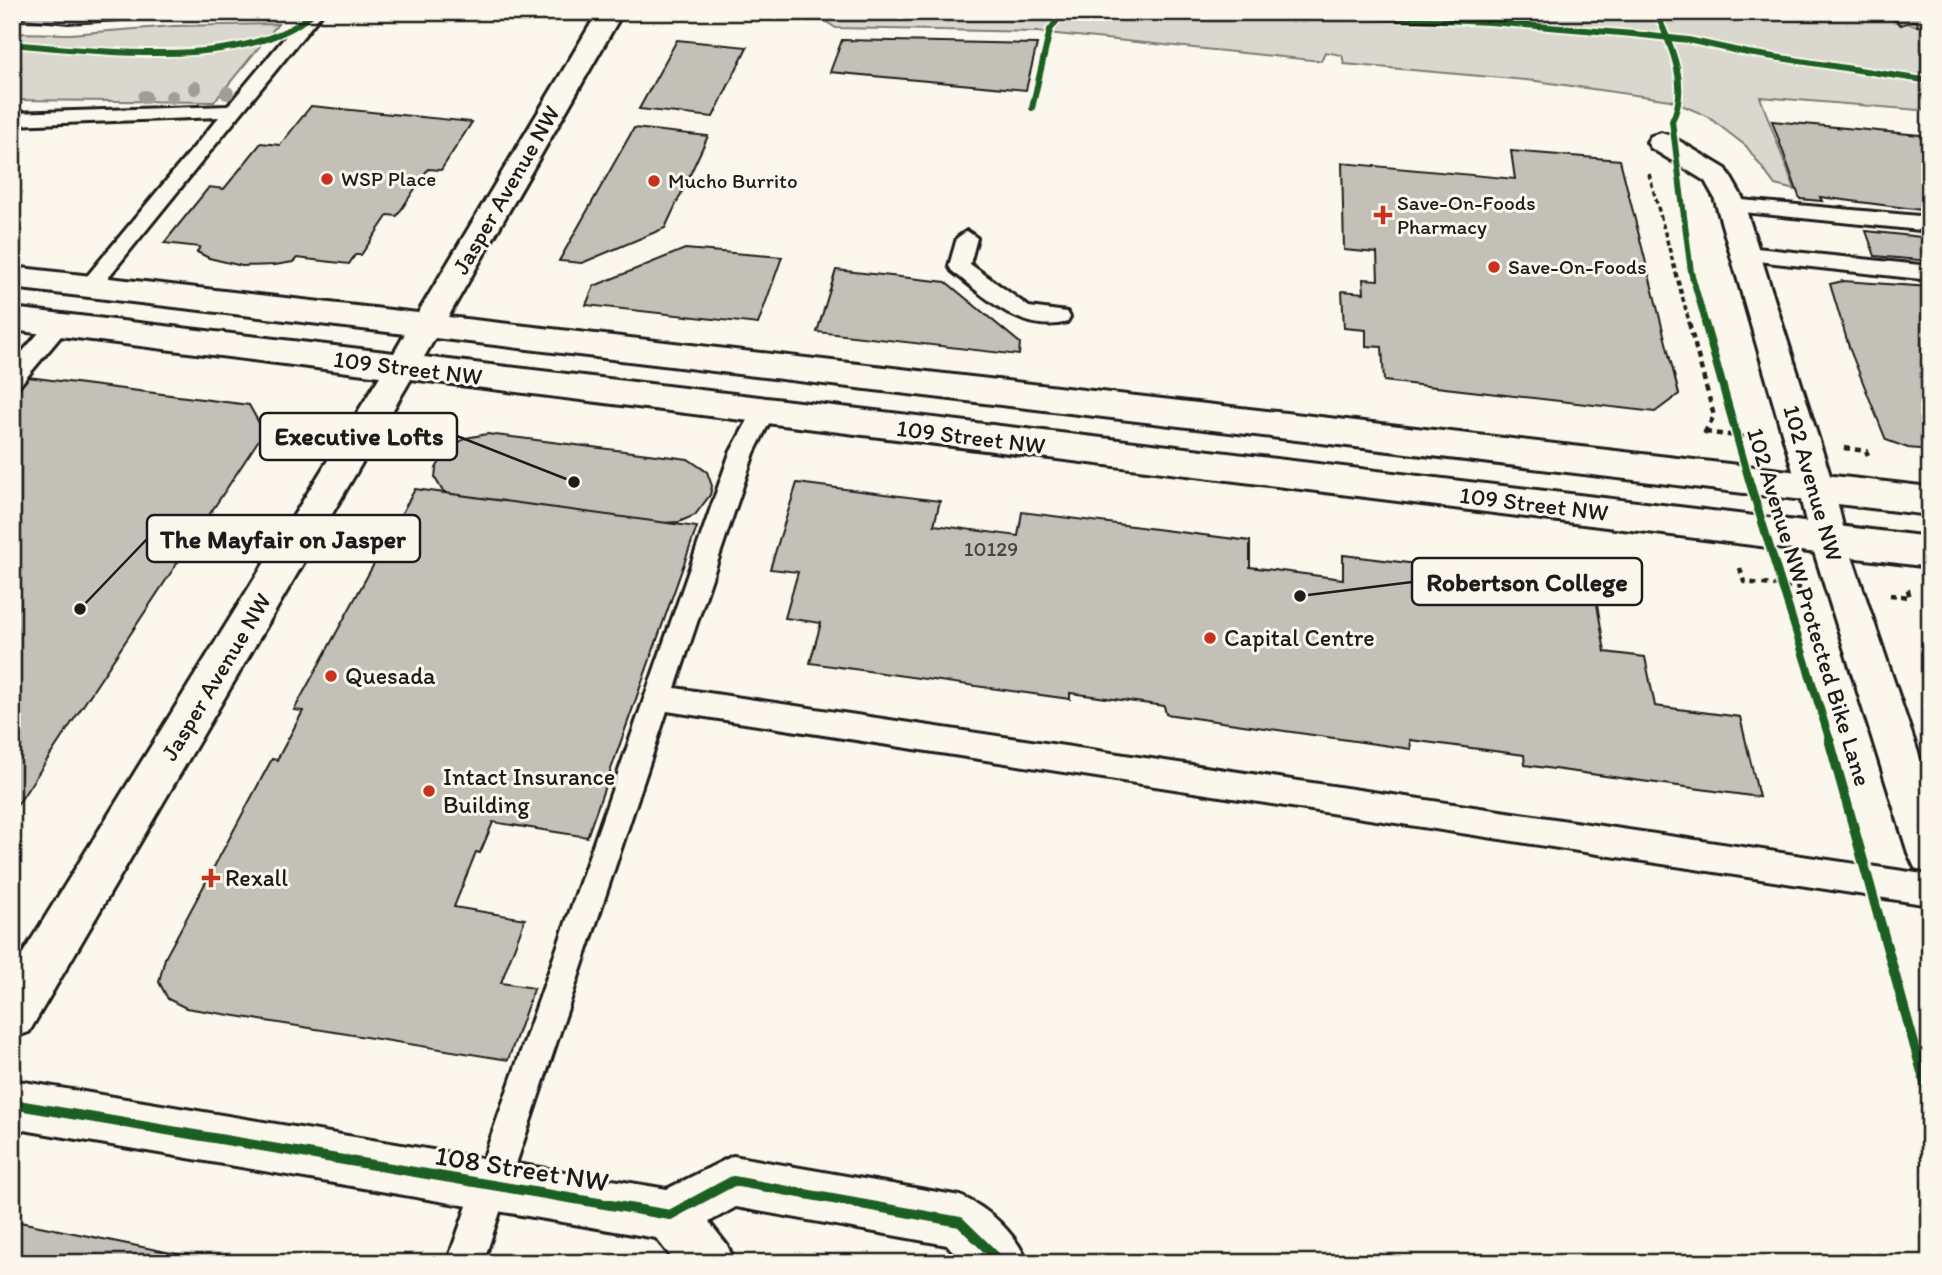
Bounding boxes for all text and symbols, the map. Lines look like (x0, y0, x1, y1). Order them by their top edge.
street label: Jasper Avenue NW (446, 100, 566, 279)
place label: WSP Place (341, 166, 436, 191)
place label: Mucho Burrito (668, 168, 798, 193)
marker: WSP Place (319, 171, 335, 187)
marker: Mucho Burrito (646, 173, 662, 189)
place label: Save-On-Foods Pharmacy (1397, 190, 1536, 239)
marker: Save-On-Foods Pharmacy (1375, 207, 1391, 223)
place label: Save-On-Foods (1508, 254, 1647, 279)
marker: Save-On-Foods (1486, 259, 1502, 275)
street label: 109 Street NW (332, 344, 484, 391)
street label: 102 Avenue NW (1777, 401, 1850, 564)
callout: Executive Lofts (260, 413, 457, 460)
street label: 109 Street NW (895, 413, 1047, 460)
text: Executive Lofts (275, 420, 443, 452)
street label: 102 Avenue NW Protected Bike Lane (1741, 424, 1878, 790)
street label: 109 Street NW (1458, 480, 1610, 527)
callout: The Mayfair on Jasper (147, 515, 420, 562)
text: The Mayfair on Jasper (159, 523, 407, 555)
house number: 10129 (964, 536, 1018, 561)
callout: Robertson College (1412, 558, 1642, 605)
text: Robertson College (1426, 566, 1628, 598)
street label: Jasper Avenue NW (154, 588, 277, 766)
place label: Capital Centre (1224, 623, 1375, 652)
marker: Capital Centre (1202, 630, 1218, 646)
place label: Quesada (345, 661, 436, 690)
marker: Quesada (323, 668, 339, 684)
place label: Intact Insurance Building (443, 762, 615, 819)
marker: Intact Insurance Building (421, 783, 437, 799)
place label: Rexall (225, 863, 288, 892)
marker: Rexall (203, 870, 219, 886)
street label: 108 Street NW (433, 1138, 611, 1198)

